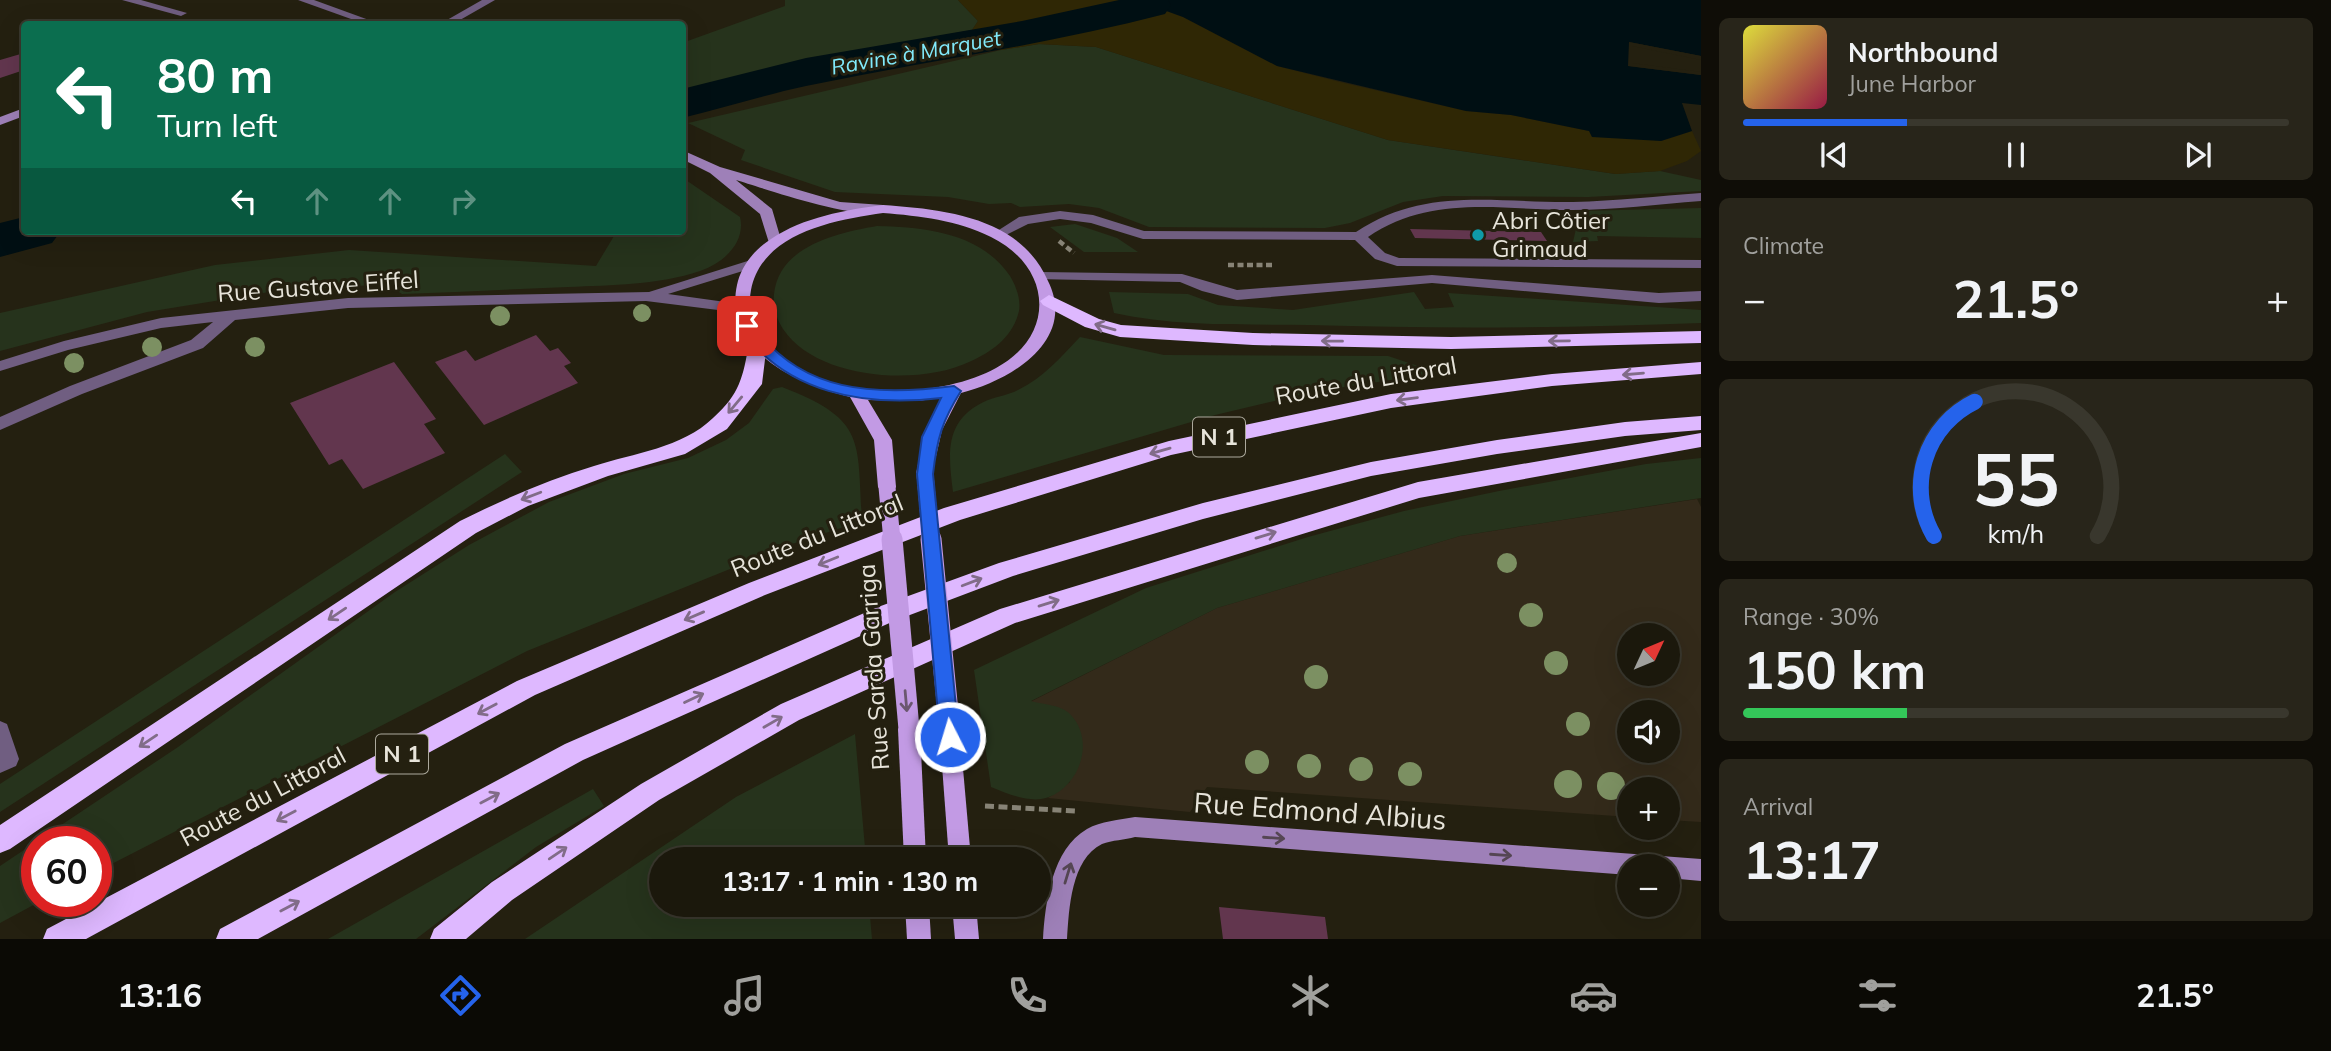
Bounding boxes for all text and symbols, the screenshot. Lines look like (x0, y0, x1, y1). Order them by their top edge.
water label: Ravine à Marquet (829, 24, 1003, 80)
text: Northbound (1848, 36, 1998, 69)
text: 80 m (157, 44, 273, 105)
icon: left (42, 49, 133, 140)
text: June Harbor (1848, 69, 1976, 98)
text: Turn left (157, 105, 277, 145)
icon: previous (1815, 136, 1853, 174)
icon: pause (1997, 136, 2035, 174)
icon: next (2179, 136, 2217, 174)
icon: left (225, 182, 263, 220)
icon: ahead (298, 182, 336, 220)
icon: ahead (371, 182, 409, 220)
icon: right (444, 182, 482, 220)
place label: Abri Côtier Grimaud (1492, 205, 1610, 263)
marker: Abri Côtier Grimaud (1470, 227, 1486, 243)
text: Climate (1743, 231, 1824, 260)
street label: Rue Gustave Eiffel (216, 264, 420, 308)
text: 21.5° (1953, 266, 2079, 331)
text: − (1743, 275, 1766, 323)
text: + (2266, 275, 2289, 323)
pin (717, 296, 777, 356)
icon: arrive (728, 307, 766, 345)
one-way arrow (1094, 319, 1116, 332)
one-way arrow (1321, 334, 1344, 348)
one-way arrow (1548, 334, 1571, 347)
street label: Route du Littoral (1273, 349, 1459, 411)
one-way arrow (1622, 368, 1645, 381)
one-way arrow (1396, 393, 1419, 406)
one-way arrow (727, 396, 743, 414)
road number: N 1 (1193, 418, 1245, 457)
text: 55 (1972, 433, 2060, 524)
one-way arrow (1150, 445, 1172, 458)
street label: Route du Littoral (726, 487, 907, 583)
one-way arrow (520, 491, 542, 503)
text: km/h (1988, 517, 2044, 548)
one-way arrow (1255, 527, 1277, 540)
one-way arrow (818, 555, 840, 568)
street label: Rue Sarda Garriga (851, 563, 895, 771)
one-way arrow (960, 575, 982, 587)
one-way arrow (1038, 595, 1060, 608)
text: Range · 30% (1743, 602, 1879, 631)
one-way arrow (328, 607, 347, 622)
one-way arrow (684, 610, 706, 623)
north arrow (1617, 623, 1680, 686)
map controls (1617, 623, 1680, 917)
text: 150 km (1743, 637, 1926, 702)
one-way arrow (900, 689, 913, 712)
one-way arrow (683, 691, 704, 704)
position arrow (913, 700, 987, 774)
button: sound (1617, 700, 1680, 763)
one-way arrow (477, 703, 498, 716)
one-way arrow (763, 715, 783, 729)
one-way arrow (139, 734, 158, 748)
road number: N 1 (376, 734, 428, 774)
street label: Route du Littoral (174, 740, 351, 852)
button: + (1617, 777, 1680, 840)
street label: Rue Edmond Albius (1193, 784, 1447, 837)
one-way arrow (479, 791, 500, 804)
text: Arrival (1743, 792, 1813, 821)
one-way arrow (276, 810, 297, 824)
speed limit sign: 60 (21, 826, 112, 917)
text: 13:17 (1743, 827, 1881, 892)
one-way arrow (1262, 831, 1285, 844)
one-way arrow (548, 846, 568, 860)
one-way arrow (1489, 849, 1512, 862)
button: − (1617, 854, 1680, 917)
one-way arrow (1062, 862, 1075, 884)
text: 13:17 · 1 min · 130 m (722, 865, 978, 898)
one-way arrow (279, 899, 300, 913)
icon: directions (436, 971, 485, 1020)
icon: music (720, 971, 769, 1020)
icon: phone (1003, 971, 1052, 1020)
icon: climate (1286, 971, 1335, 1020)
icon: car (1569, 971, 1618, 1020)
icon: filters (1853, 971, 1902, 1020)
text: 13:16 (117, 975, 202, 1015)
text: 21.5° (2136, 975, 2214, 1015)

